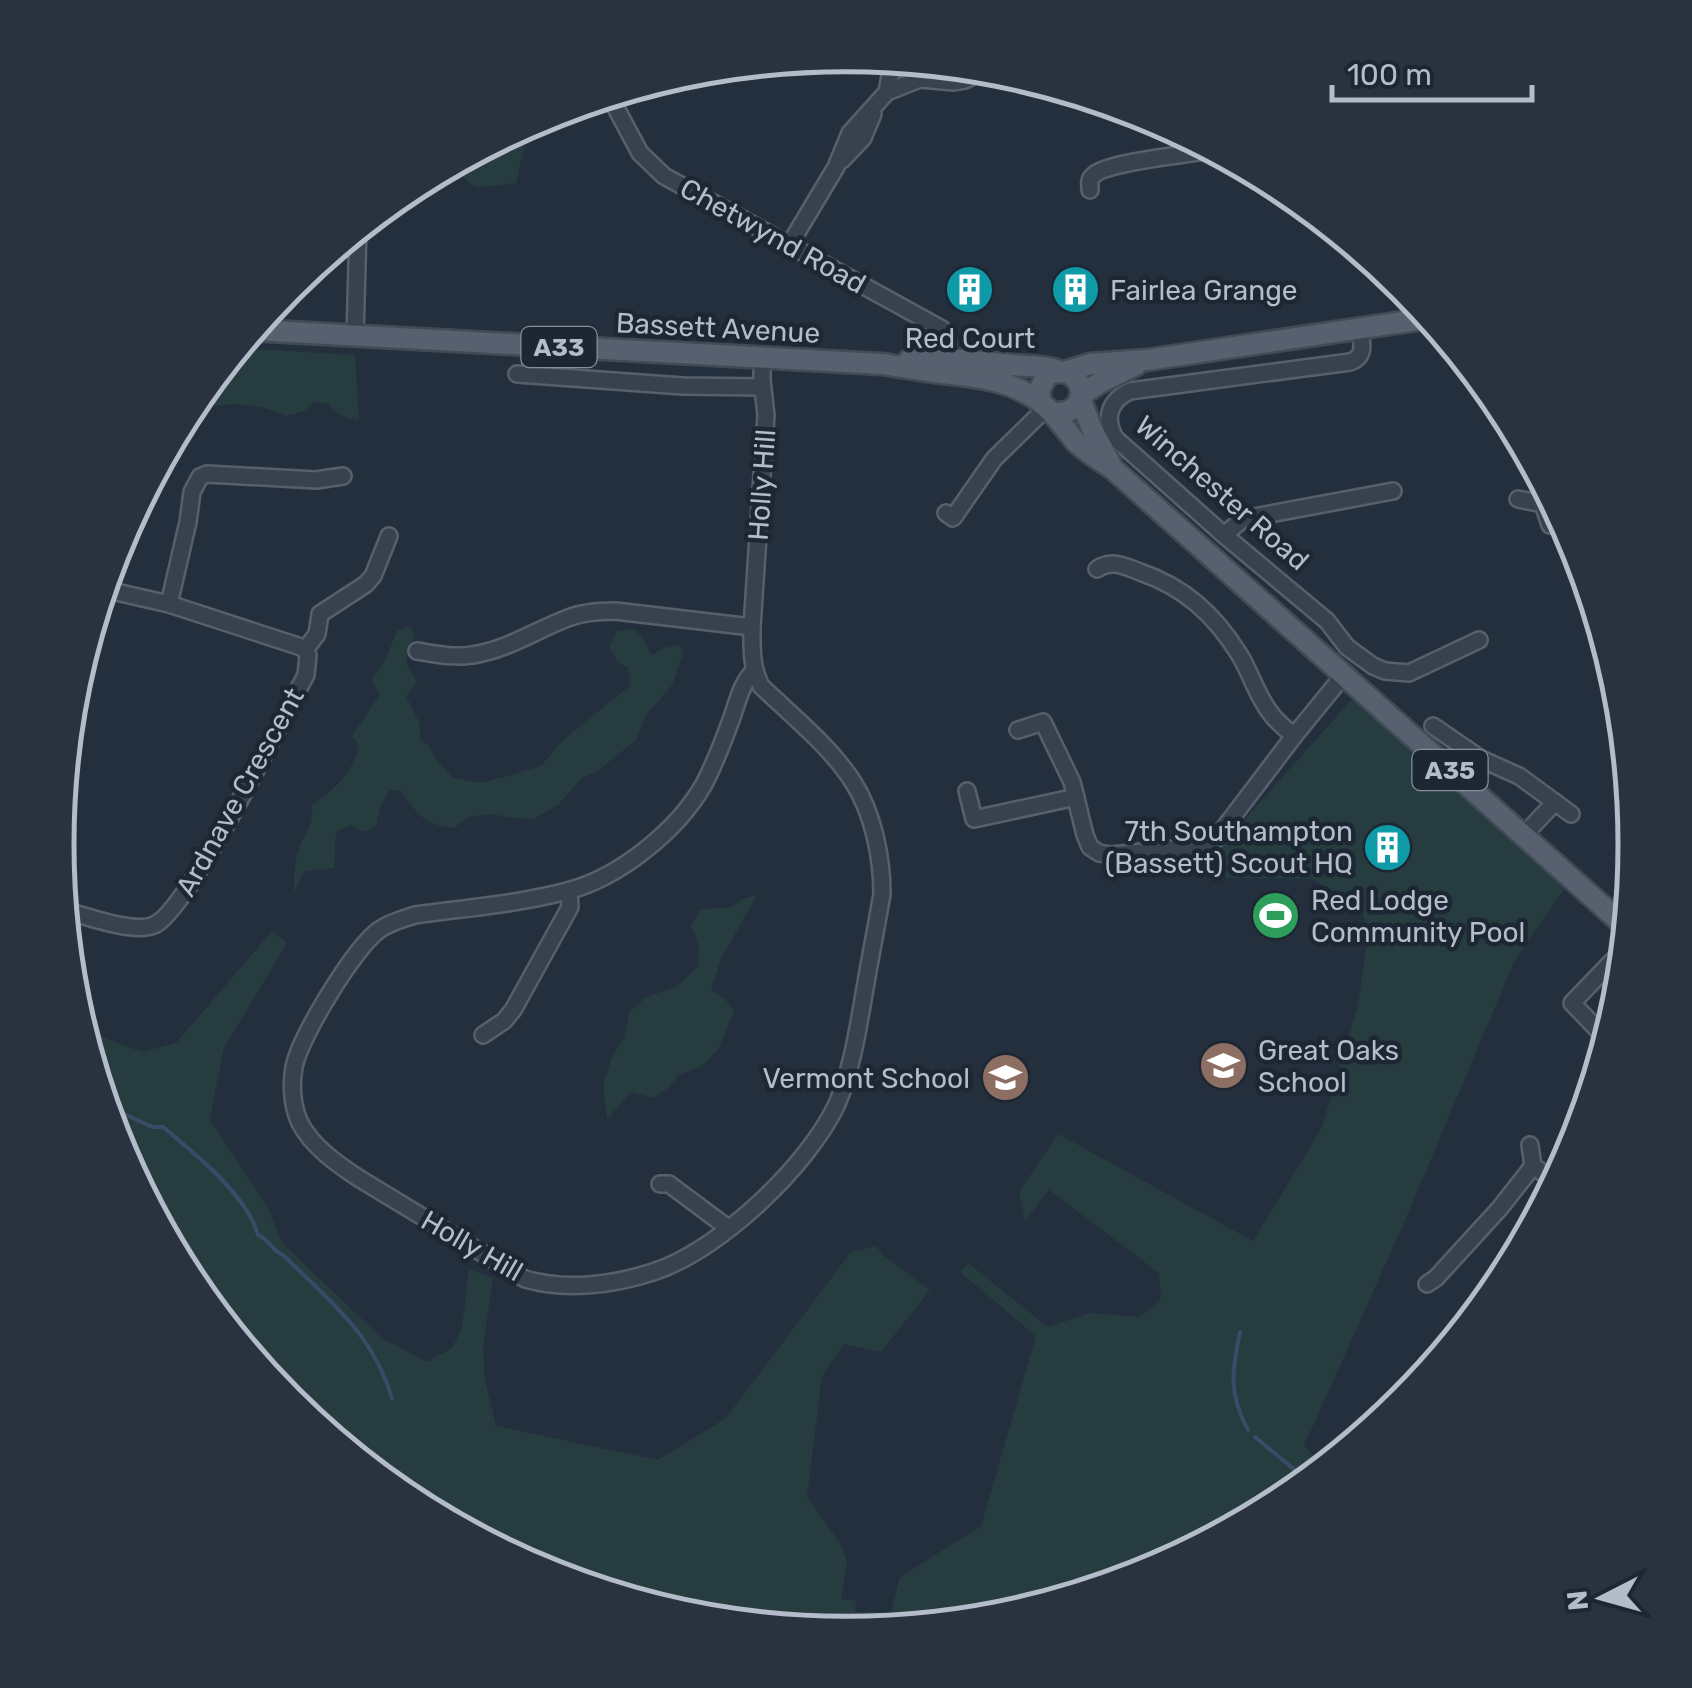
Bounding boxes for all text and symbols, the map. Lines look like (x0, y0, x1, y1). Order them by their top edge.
scale bar (1332, 40, 1532, 102)
text: 100 m (1347, 57, 1432, 93)
street label: Chetwynd Road (674, 171, 872, 301)
building icon: Red Court (944, 264, 996, 316)
building icon: Fairlea Grange (1049, 264, 1101, 316)
place label: Fairlea Grange (1110, 274, 1298, 307)
street label: Bassett Avenue (615, 306, 821, 350)
place label: Red Court (905, 322, 1035, 355)
road number: A33 (522, 327, 596, 367)
street label: Winchester Road (1129, 409, 1315, 577)
street label: Holly Hill (742, 428, 782, 542)
street label: Ardnave Crescent (169, 682, 311, 902)
road number: A35 (1412, 750, 1488, 790)
place label: 7th Southampton (Bassett) Scout HQ (1105, 815, 1353, 880)
building icon: 7th Southampton (Bassett) Scout HQ (1362, 821, 1414, 873)
place label: Red Lodge Community Pool (1311, 884, 1525, 949)
sports icon: Red Lodge Community Pool (1250, 890, 1302, 942)
place label: Great Oaks School (1258, 1034, 1399, 1099)
school or university icon: Great Oaks School (1197, 1040, 1249, 1092)
school or university icon: Vermont School (979, 1052, 1031, 1104)
place label: Vermont School (762, 1062, 970, 1095)
street label: Holly Hill (415, 1204, 529, 1288)
north arrow (1552, 1548, 1652, 1648)
text: N (1560, 1589, 1595, 1612)

